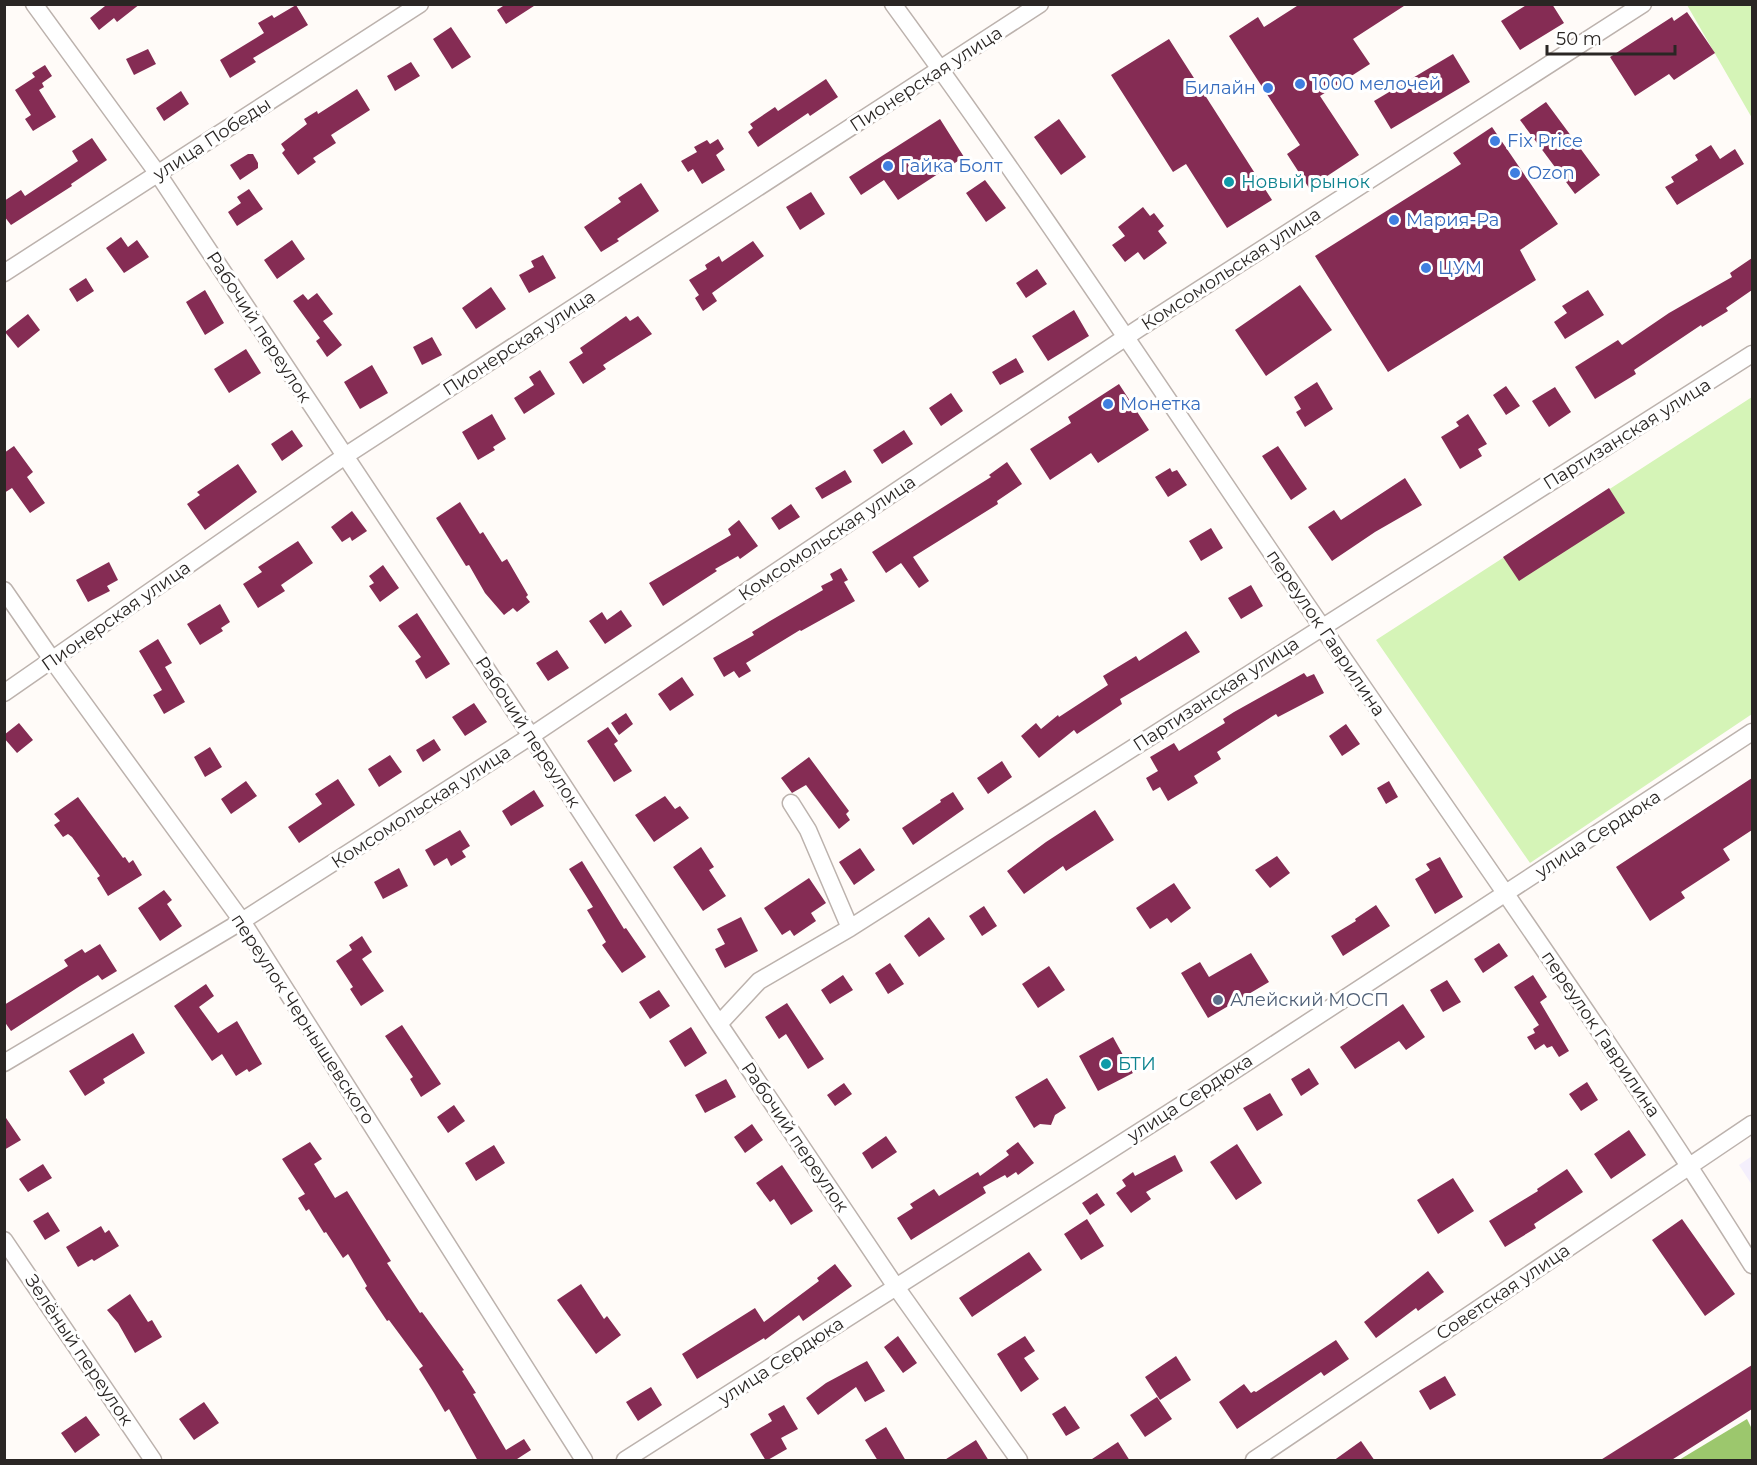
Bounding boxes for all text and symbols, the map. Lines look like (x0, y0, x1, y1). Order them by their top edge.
scale bar (1547, 18, 1674, 56)
street label: Пионерская улица (846, 22, 1006, 136)
text: 50 m (1556, 28, 1602, 50)
place label: 1000 мелочей (1312, 73, 1441, 95)
place label: Билайн (1184, 77, 1256, 99)
marker: 1000 мелочей (1293, 77, 1307, 91)
marker: Билайн (1261, 81, 1275, 95)
street label: улица Победы (148, 93, 275, 186)
place label: Fix Price (1507, 130, 1583, 152)
marker: Fix Price (1488, 134, 1502, 148)
place label: Гайка Болт (900, 155, 1003, 177)
marker: Гайка Болт (881, 159, 895, 173)
place label: Ozon (1527, 162, 1575, 184)
marker: Ozon (1508, 166, 1522, 180)
place label: Новый рынок (1241, 171, 1370, 193)
marker: Новый рынок (1222, 175, 1236, 189)
street label: Комсомольская улица (1137, 203, 1325, 335)
place label: Мария-Ра (1406, 209, 1499, 231)
marker: Мария-Ра (1387, 213, 1401, 227)
street label: Рабочий переулок (202, 247, 316, 407)
place label: ЦУМ (1438, 257, 1482, 279)
marker: ЦУМ (1419, 261, 1433, 275)
street label: Пионерская улица (439, 286, 599, 400)
street label: Партизанская улица (1539, 373, 1715, 495)
place label: Монетка (1120, 393, 1201, 415)
marker: Монетка (1101, 397, 1115, 411)
street label: Комсомольская улица (734, 470, 920, 606)
street label: переулок Гаврилина (1262, 545, 1390, 721)
street label: Пионерская улица (37, 556, 195, 676)
street label: Партизанская улица (1129, 632, 1303, 756)
street label: Рабочий переулок (471, 652, 585, 812)
street label: Комсомольская улица (327, 741, 515, 873)
street label: улица Сердюка (1530, 785, 1665, 883)
street label: переулок Чернышевского (227, 909, 379, 1129)
street label: переулок Гаврилина (1537, 946, 1665, 1122)
place label: Алейский МОСП (1230, 989, 1389, 1011)
marker: Алейский МОСП (1211, 993, 1225, 1007)
street label: улица Сердюка (1122, 1049, 1257, 1147)
place label: БТИ (1118, 1053, 1156, 1075)
marker: БТИ (1099, 1057, 1113, 1071)
street label: Рабочий переулок (737, 1058, 854, 1217)
street label: Советская улица (1432, 1239, 1574, 1345)
street label: Зелёный переулок (20, 1270, 138, 1430)
street label: улица Сердюка (713, 1312, 848, 1410)

